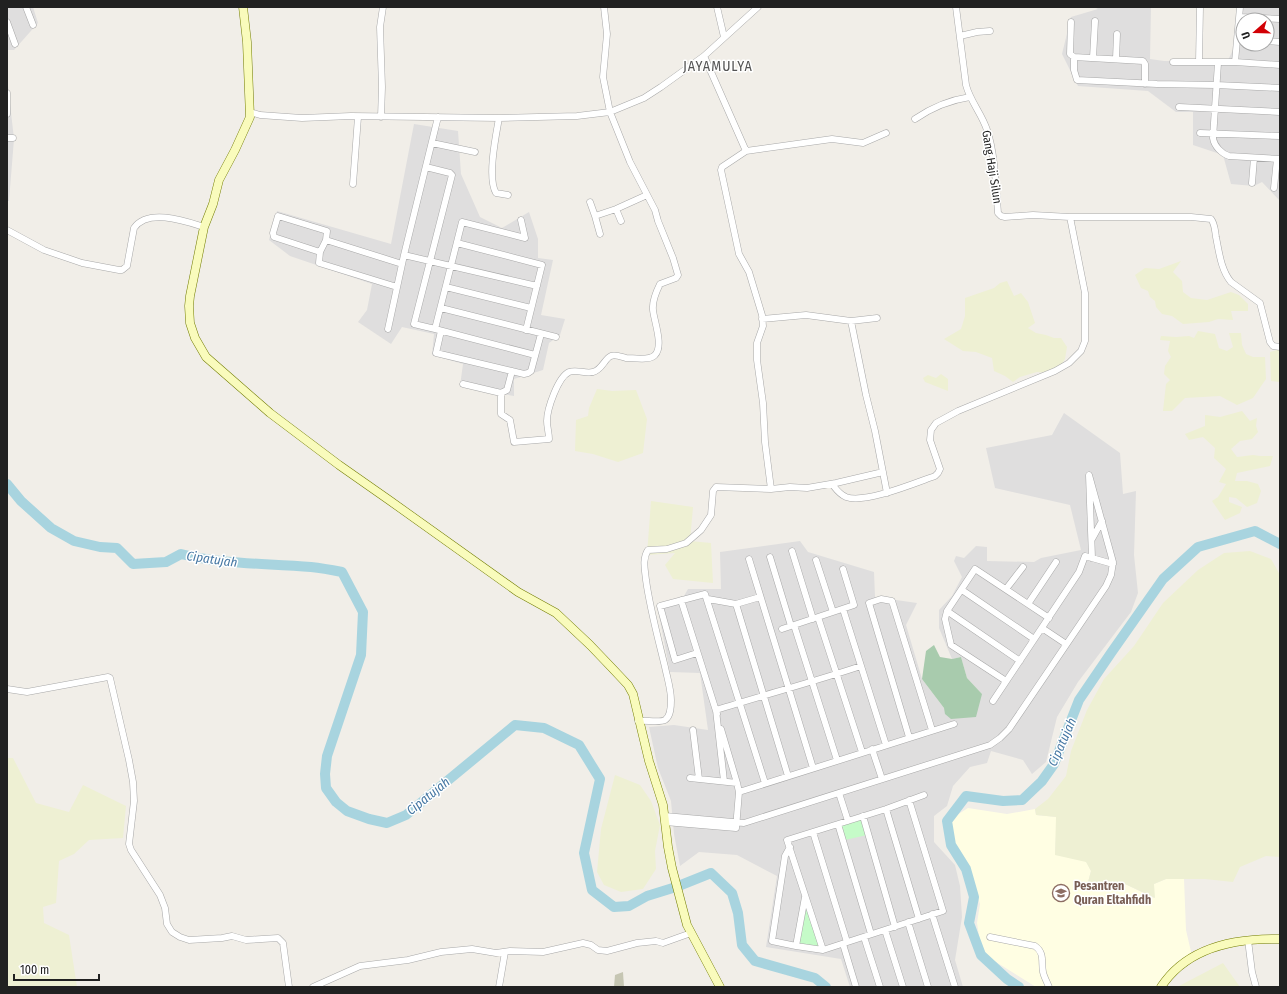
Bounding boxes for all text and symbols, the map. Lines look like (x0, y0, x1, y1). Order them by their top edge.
north arrow (1235, 12, 1275, 52)
text: U (1239, 30, 1253, 41)
district label: JAYAMULYA (683, 58, 753, 75)
street label: Gang Haji Silun (979, 129, 1005, 205)
water label: Cipatujah (186, 548, 238, 570)
water label: Cipatujah (1045, 716, 1079, 768)
water label: Cipatujah (403, 774, 453, 818)
place label: Pesantren Quran Eltahfidh (1074, 879, 1151, 907)
school or university icon: Pesantren Quran Eltahfidh (1051, 883, 1071, 903)
scale bar (14, 956, 99, 982)
text: 100 m (20, 963, 49, 977)

